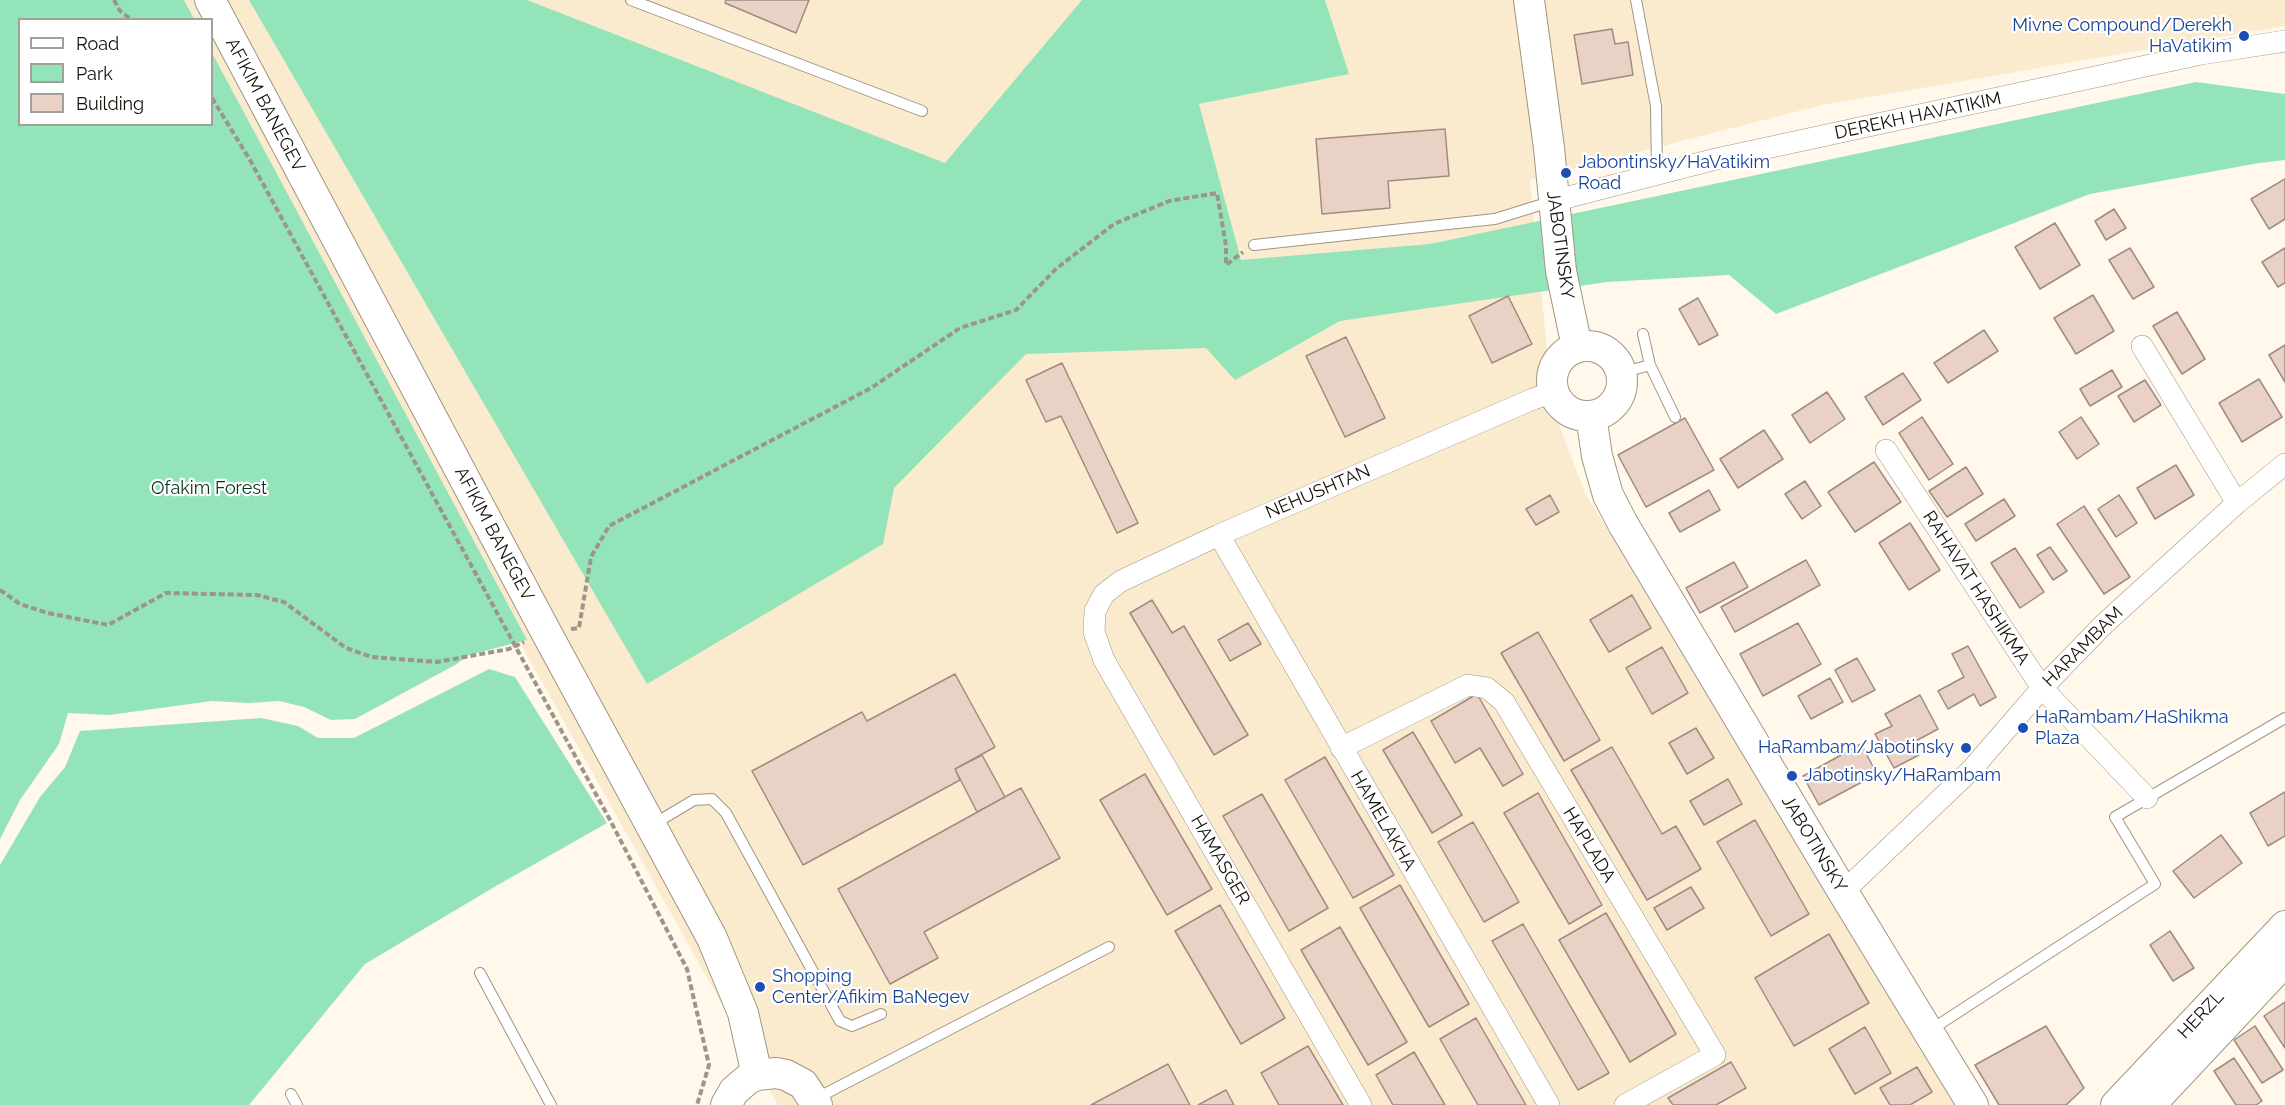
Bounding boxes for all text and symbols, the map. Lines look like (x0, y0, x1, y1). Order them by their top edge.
place label: Mivne Compound/Derekh HaVatikim (2012, 15, 2232, 57)
legend (18, 18, 213, 126)
marker: Mivne Compound/Derekh HaVatikim (2237, 29, 2251, 43)
text: Road (76, 33, 119, 54)
street label: AFIKIM BANEGEV (221, 35, 309, 175)
text: Park (76, 63, 113, 84)
street label: DEREKH HAVATIKIM (1833, 88, 2003, 144)
text: Building (76, 93, 144, 114)
place label: Jabontinsky/HaVatikim Road (1578, 152, 1770, 195)
marker: Jabontinsky/HaVatikim Road (1559, 166, 1573, 180)
street label: JABOTINSKY (1542, 189, 1578, 301)
street label: NEHUSHTAN (1262, 460, 1374, 524)
street label: AFIKIM BANEGEV (450, 464, 538, 604)
park label: Ofakim Forest (151, 478, 267, 500)
street label: RAHAVAT HASHIKMA (1918, 507, 2034, 669)
street label: HARAMBAM (2038, 602, 2128, 692)
place label: HaRambam/HaShikma Plaza (2035, 707, 2229, 750)
marker: HaRambam/HaShikma Plaza (2016, 721, 2030, 735)
place label: HaRambam/Jabotinsky (1758, 737, 1954, 759)
marker: HaRambam/Jabotinsky (1959, 741, 1973, 755)
place label: Jabotinsky/HaRambam (1804, 765, 2001, 787)
street label: HAMELAKHA (1346, 767, 1420, 875)
marker: Jabotinsky/HaRambam (1785, 769, 1799, 783)
street label: JABOTINSKY (1777, 792, 1851, 896)
street label: HAPLADA (1558, 803, 1620, 887)
street label: HAMASGER (1186, 811, 1254, 909)
place label: Shopping Center/Afikim BaNegev (772, 966, 969, 1008)
marker: Shopping Center/Afikim BaNegev (753, 980, 767, 994)
street label: HERZL (2173, 986, 2229, 1044)

